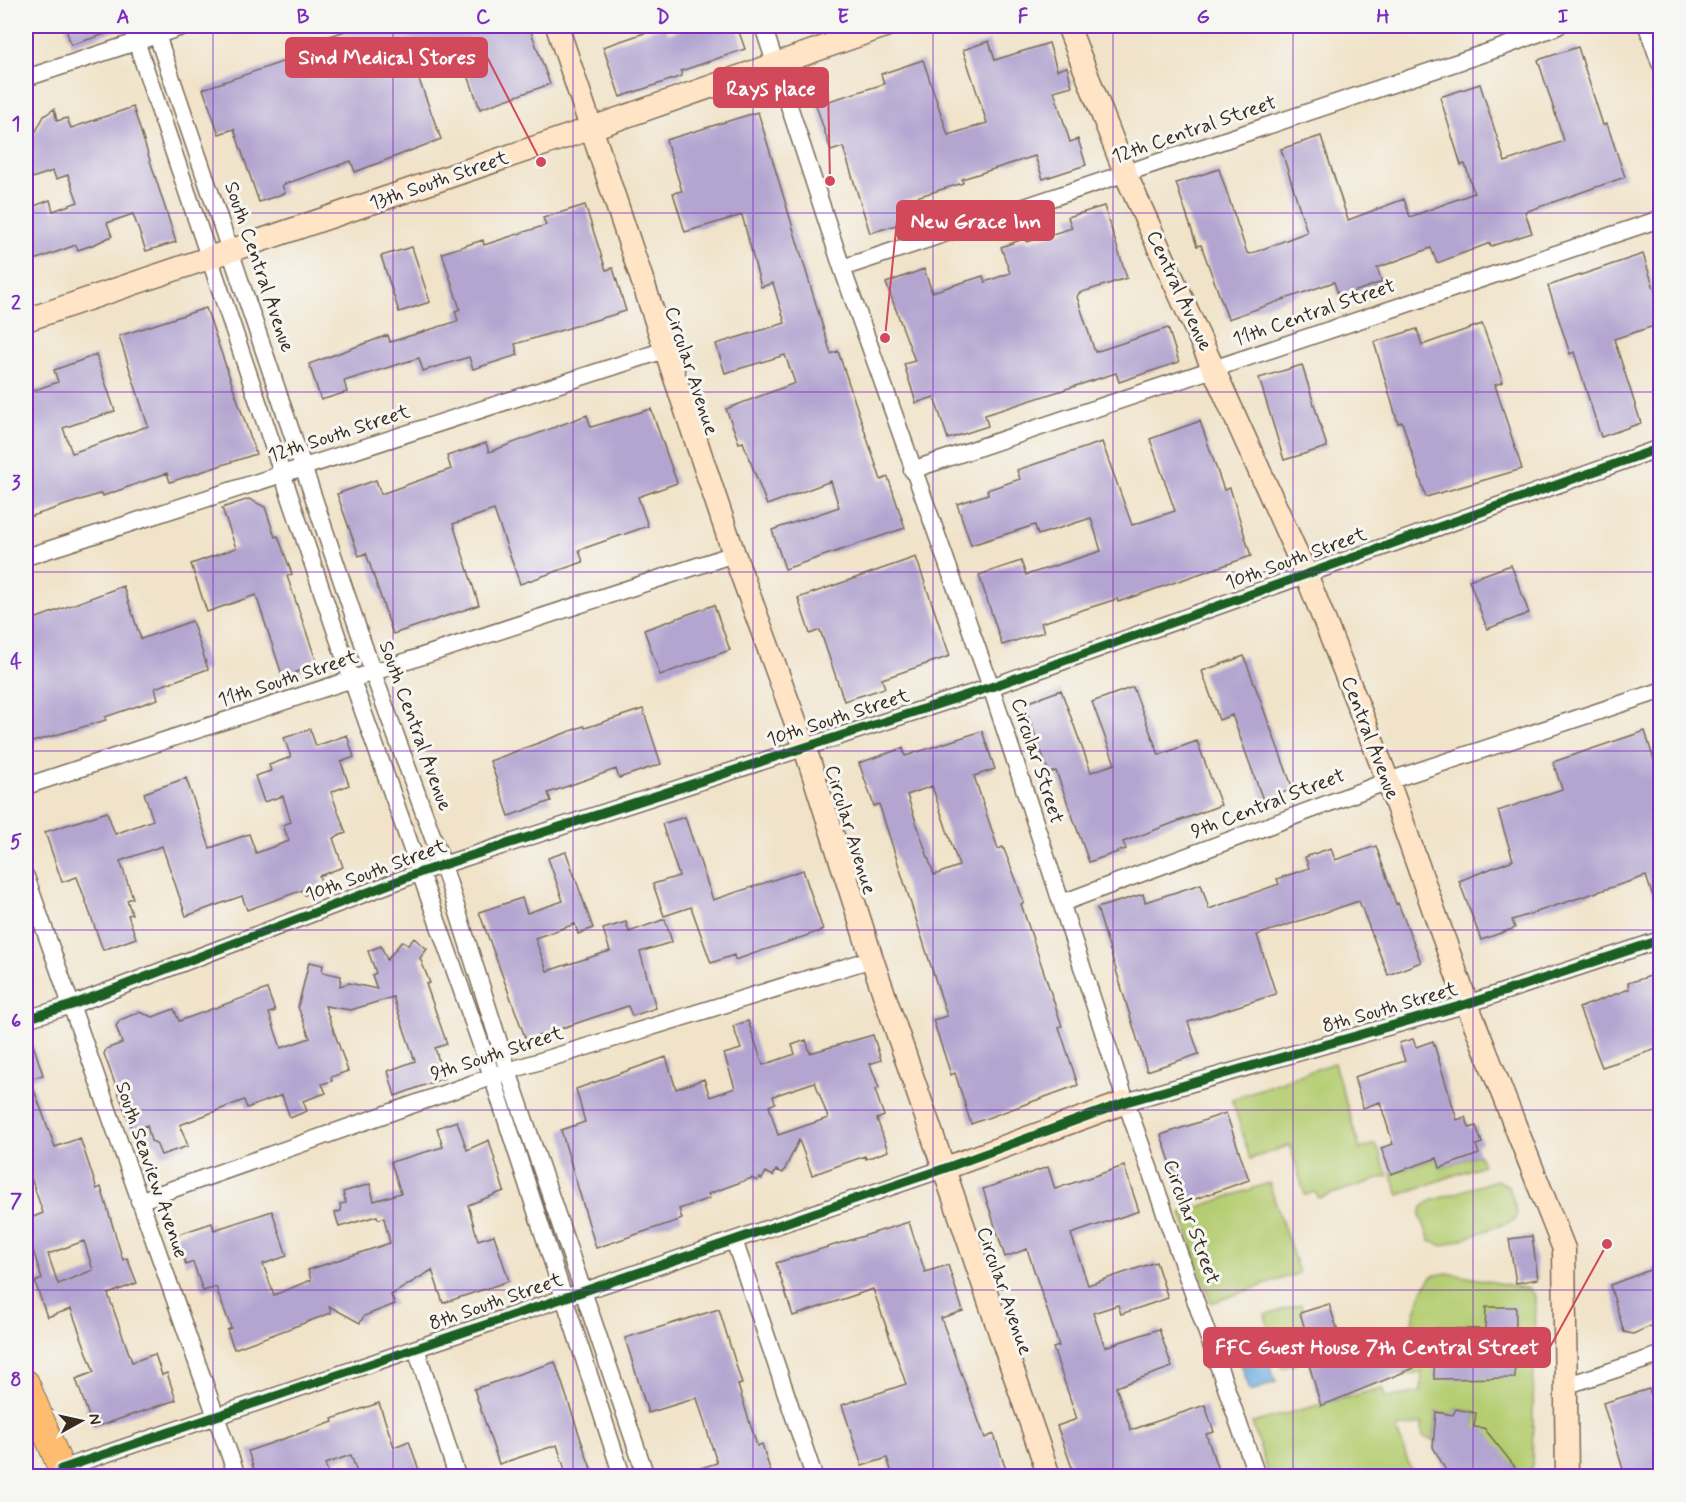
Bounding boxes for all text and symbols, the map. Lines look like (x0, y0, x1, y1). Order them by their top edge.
text: A (116, 4, 130, 31)
text: B (297, 4, 310, 31)
text: C (476, 4, 491, 31)
text: D (656, 4, 670, 31)
text: E (837, 4, 849, 31)
text: F (1018, 4, 1029, 31)
text: G (1196, 4, 1210, 31)
text: H (1376, 4, 1390, 31)
text: I (1558, 4, 1568, 31)
callout: Sind Medical Stores (286, 38, 487, 77)
text: Sind Medical Stores (298, 44, 476, 72)
callout: Rays place (714, 68, 828, 107)
text: Rays place (726, 75, 816, 103)
street label: 12th Central Street (1108, 89, 1280, 171)
text: 1 (12, 111, 20, 138)
street label: 13th South Street (366, 144, 513, 217)
street label: South Central Avenue (217, 178, 301, 356)
callout: New Grace Inn (897, 201, 1054, 240)
text: New Grace Inn (911, 208, 1041, 236)
street label: Central Avenue (1139, 226, 1219, 356)
street label: 11th Central Street (1229, 272, 1399, 354)
text: 2 (11, 290, 21, 317)
street label: Circular Avenue (657, 303, 725, 439)
street label: 12th South Street (265, 398, 414, 470)
text: 3 (11, 470, 21, 497)
street label: 10th South Street (1221, 521, 1371, 597)
street label: South Central Avenue (372, 637, 458, 815)
street label: 11th South Street (214, 644, 362, 714)
text: 4 (10, 649, 22, 676)
street label: Central Avenue (1334, 672, 1406, 804)
street label: 10th South Street (763, 682, 913, 754)
street label: Circular Street (1004, 695, 1070, 827)
street label: Circular Avenue (818, 762, 883, 898)
street label: 9th Central Street (1187, 762, 1349, 846)
text: 5 (10, 829, 22, 856)
street label: 10th South Street (301, 833, 451, 909)
street label: 8th South Street (1319, 976, 1461, 1040)
text: 6 (11, 1008, 21, 1035)
street label: 9th South Street (427, 1020, 567, 1088)
street label: South Seaview Avenue (108, 1078, 194, 1262)
street label: Circular Street (1156, 1156, 1226, 1288)
text: 7 (10, 1188, 22, 1215)
street label: Circular Avenue (969, 1223, 1039, 1359)
street label: 8th South Street (426, 1266, 567, 1337)
callout: FFC Guest House 7th Central Street (1204, 1328, 1550, 1367)
text: FFC Guest House 7th Central Street (1215, 1334, 1539, 1362)
text: 8 (10, 1367, 22, 1394)
north arrow (51, 1391, 111, 1451)
text: N (83, 1412, 106, 1426)

